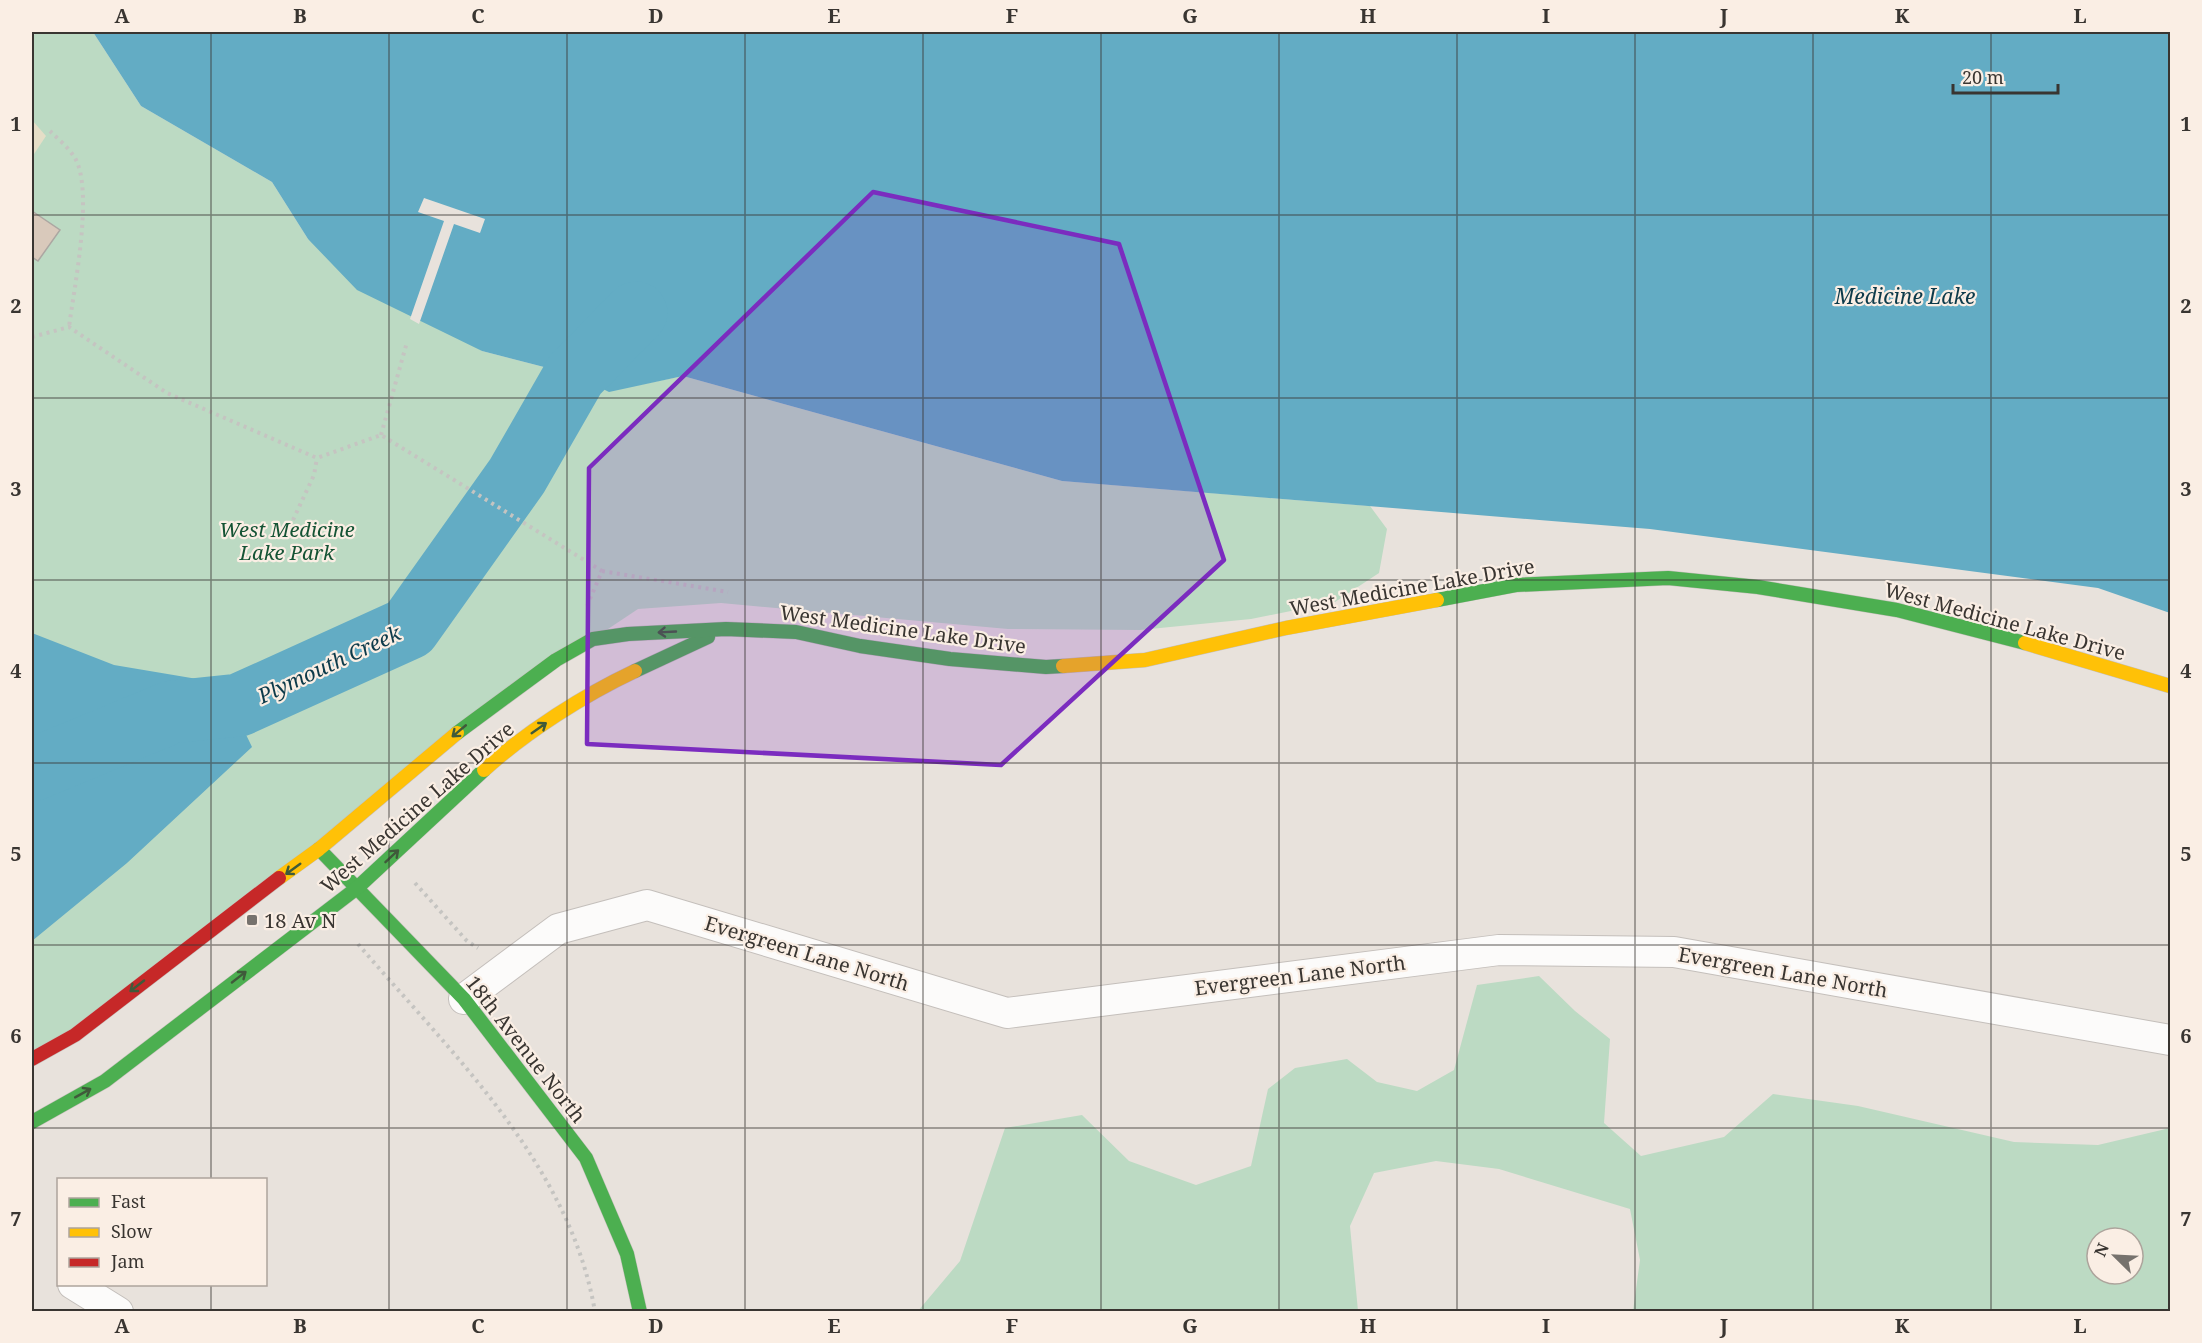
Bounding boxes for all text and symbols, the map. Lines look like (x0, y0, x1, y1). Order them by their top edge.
text: A (114, 2, 130, 29)
text: B (293, 2, 307, 29)
text: C (471, 2, 485, 29)
text: D (648, 2, 664, 29)
text: E (827, 2, 841, 29)
text: F (1006, 2, 1018, 29)
text: G (1182, 2, 1198, 29)
text: H (1360, 2, 1376, 29)
text: I (1542, 2, 1550, 29)
text: J (1719, 2, 1728, 29)
text: K (1895, 2, 1910, 29)
text: L (2073, 2, 2087, 29)
scale bar (1953, 57, 2058, 95)
text: 20 m (1962, 65, 2004, 89)
text: 1 (10, 110, 22, 137)
text: 1 (2180, 110, 2192, 137)
water label: Medicine Lake (1834, 282, 1975, 310)
text: 2 (10, 292, 22, 319)
text: 2 (2180, 292, 2192, 319)
text: 3 (10, 475, 22, 502)
text: 3 (2180, 475, 2192, 502)
park label: West Medicine Lake Park (219, 516, 355, 566)
street label: West Medicine Lake Drive (1287, 552, 1537, 622)
street label: West Medicine Lake Drive (1882, 576, 2128, 666)
street label: West Medicine Lake Drive (778, 598, 1028, 660)
water label: Plymouth Creek (252, 618, 406, 710)
one-way arrow (658, 627, 678, 638)
text: 4 (10, 657, 22, 684)
text: 4 (2180, 657, 2192, 684)
street label: West Medicine Lake Drive (314, 715, 520, 899)
one-way arrow (530, 722, 547, 735)
one-way arrow (451, 725, 467, 738)
text: 5 (10, 840, 22, 867)
text: 5 (2180, 840, 2192, 867)
one-way arrow (384, 849, 399, 863)
one-way arrow (285, 862, 301, 875)
place label: 18 Av N (264, 907, 337, 934)
street label: Evergreen Lane North (702, 909, 913, 997)
marker: 18 Av N (245, 913, 259, 927)
street label: Evergreen Lane North (1676, 940, 1890, 1004)
street label: Evergreen Lane North (1193, 949, 1407, 1001)
street label: 18th Avenue North (460, 970, 592, 1128)
one-way arrow (231, 971, 247, 984)
one-way arrow (130, 980, 146, 993)
text: 6 (10, 1022, 22, 1049)
text: 6 (2180, 1022, 2192, 1049)
one-way arrow (74, 1087, 91, 1099)
legend (57, 1178, 267, 1286)
text: Fast (111, 1189, 146, 1213)
text: 7 (10, 1205, 22, 1232)
text: 7 (2180, 1205, 2192, 1232)
text: Slow (111, 1219, 153, 1243)
north arrow (2085, 1226, 2145, 1286)
text: N (2089, 1239, 2114, 1260)
text: Jam (110, 1249, 145, 1273)
text: A (114, 1312, 130, 1339)
text: B (293, 1312, 307, 1339)
text: C (471, 1312, 485, 1339)
text: D (648, 1312, 664, 1339)
text: E (827, 1312, 841, 1339)
text: F (1006, 1312, 1018, 1339)
text: G (1182, 1312, 1198, 1339)
text: H (1360, 1312, 1376, 1339)
text: I (1542, 1312, 1550, 1339)
text: J (1719, 1312, 1728, 1339)
text: K (1895, 1312, 1910, 1339)
text: L (2073, 1312, 2087, 1339)

